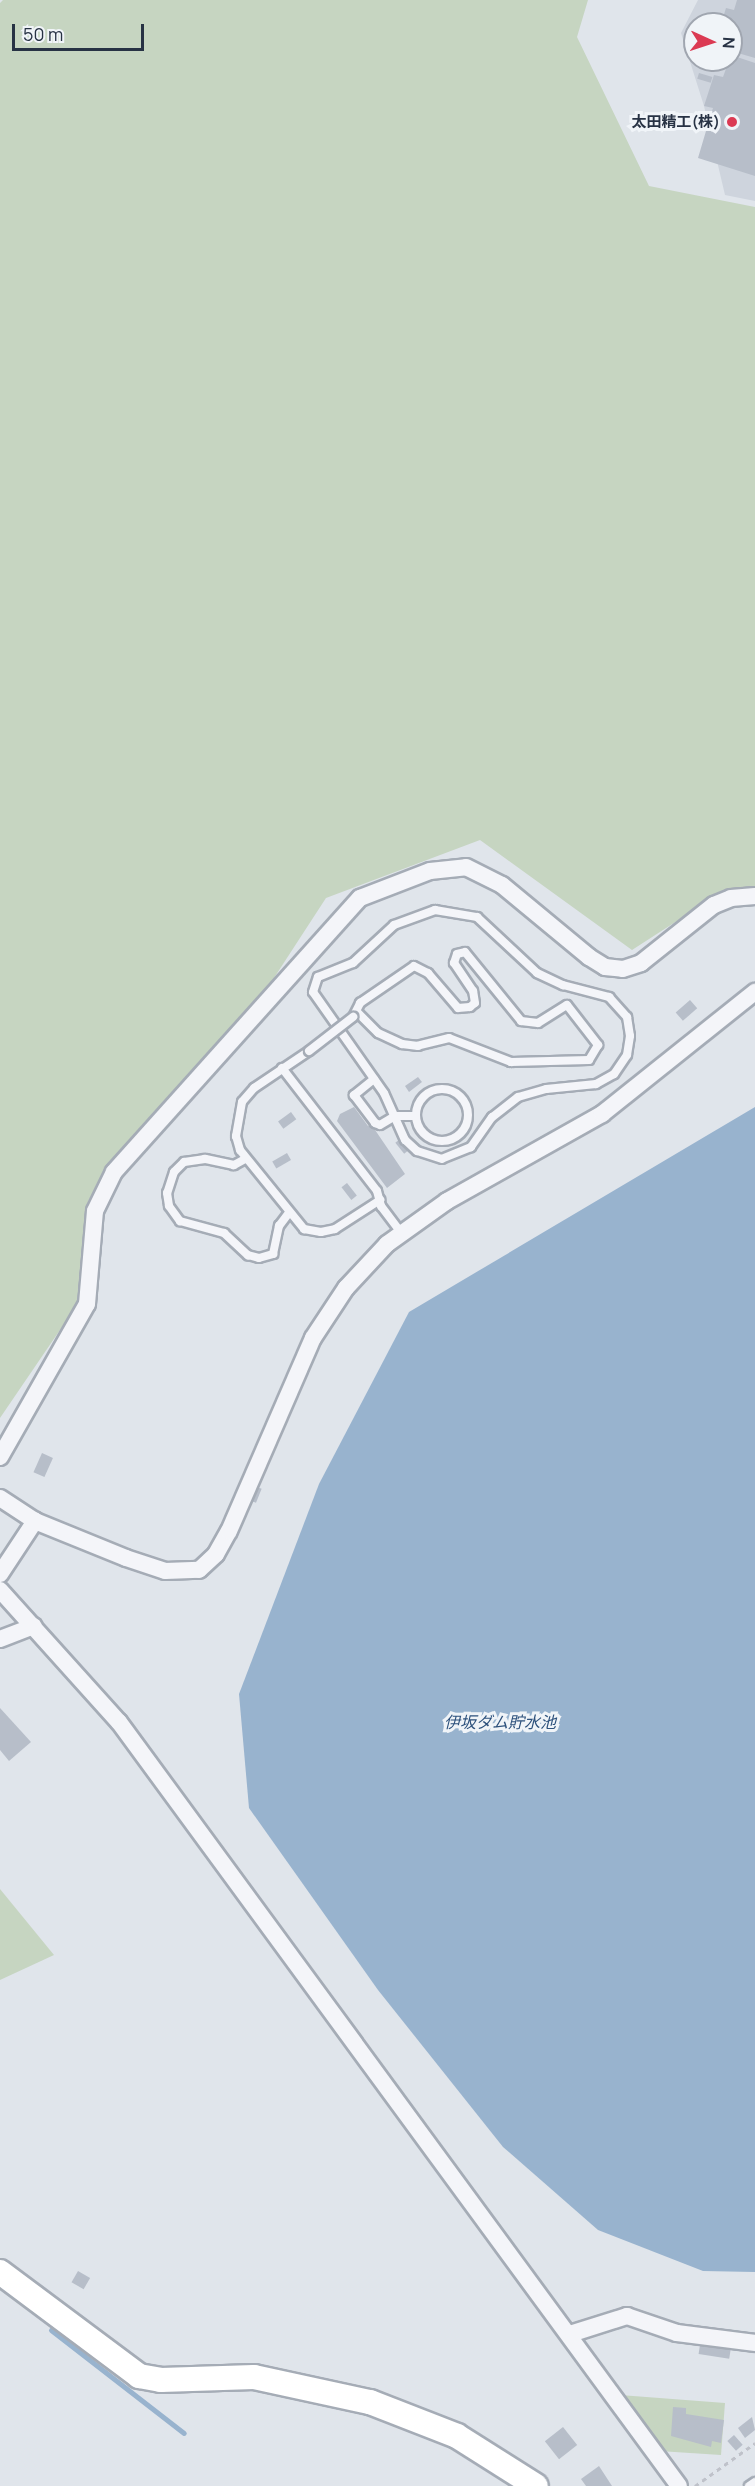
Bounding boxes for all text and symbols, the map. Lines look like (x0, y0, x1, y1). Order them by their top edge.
scale bar (15, 12, 147, 50)
north arrow (683, 12, 743, 72)
text: 50 m (23, 22, 63, 46)
text: N (718, 37, 740, 49)
place label: 太田精工(株) (631, 113, 720, 131)
marker: 太田精工(株) (725, 115, 739, 129)
water label: 伊坂ダム貯水池 (444, 1712, 556, 1732)

